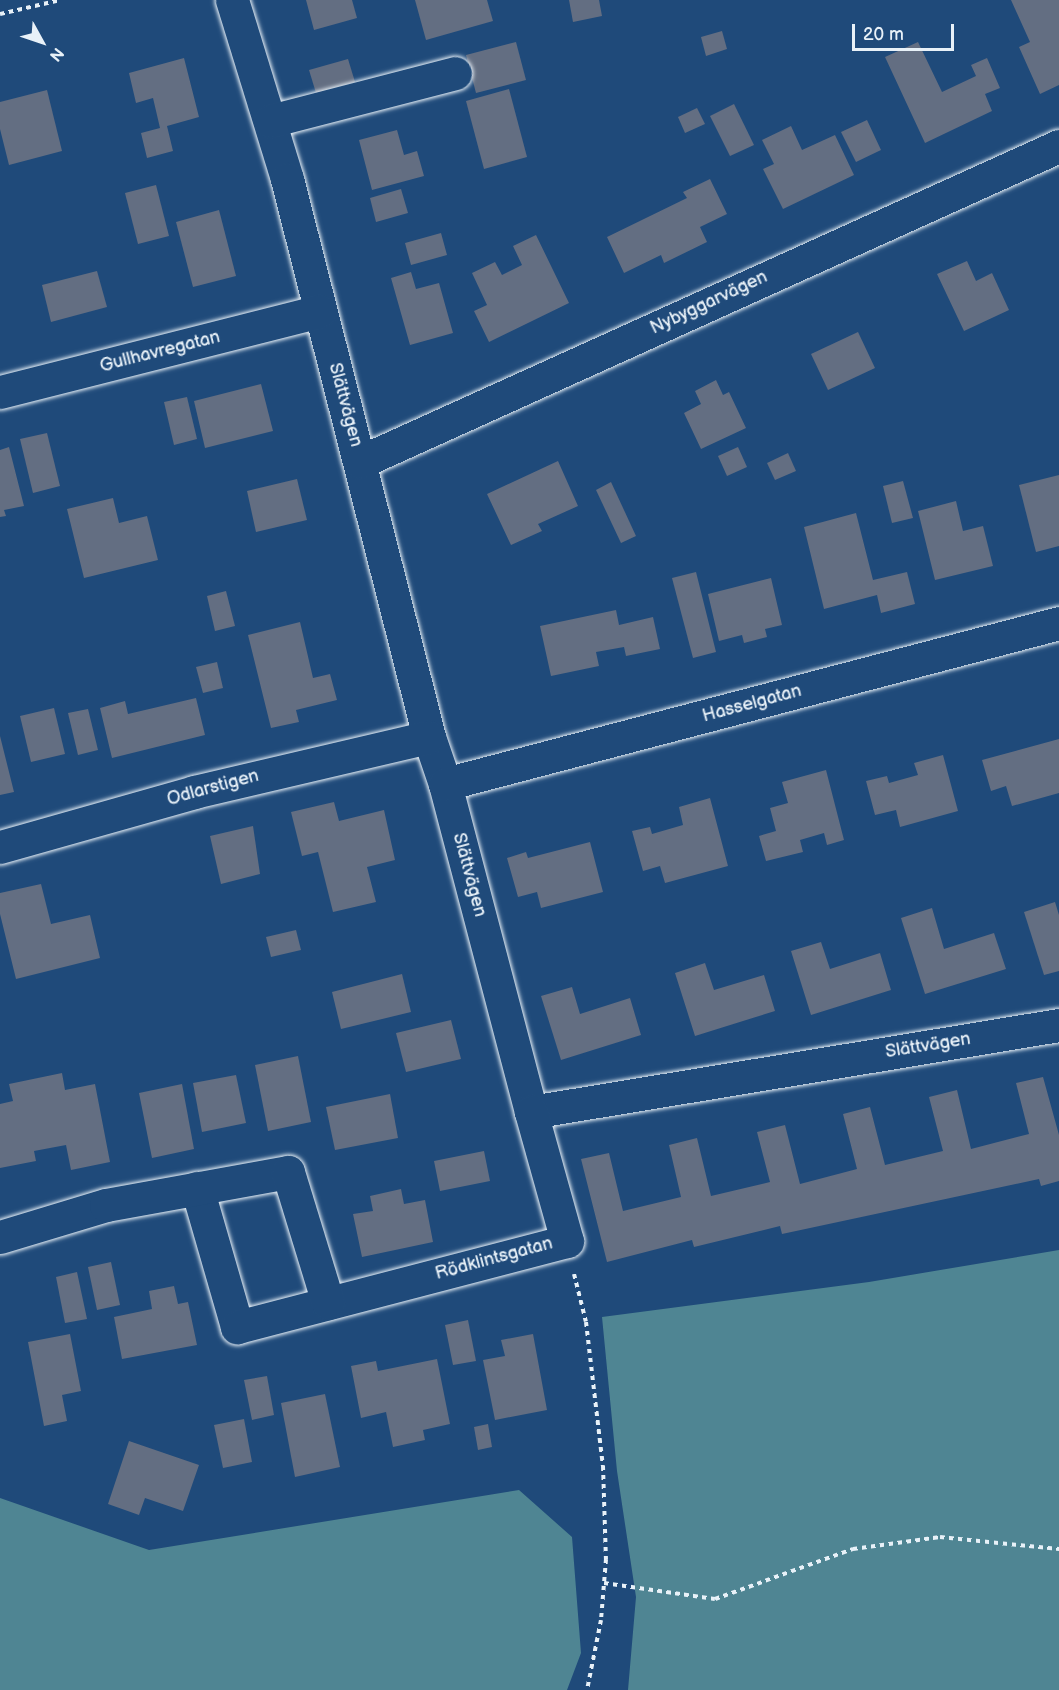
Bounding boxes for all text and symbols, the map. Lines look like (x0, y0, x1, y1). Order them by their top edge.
north arrow (12, 12, 72, 72)
scale bar (855, 12, 957, 50)
text: 20 m (863, 24, 904, 45)
text: N (45, 43, 67, 65)
street label: Nybyggarvägen (647, 266, 771, 340)
street label: Gullhavregatan (98, 327, 222, 377)
street label: Slättvägen (323, 361, 367, 449)
street label: Hasselgatan (700, 680, 804, 728)
street label: Odlarstigen (165, 765, 261, 811)
street label: Slättvägen (447, 831, 491, 919)
street label: Slättvägen (884, 1029, 972, 1063)
street label: Rödklintsgatan (433, 1233, 555, 1285)

